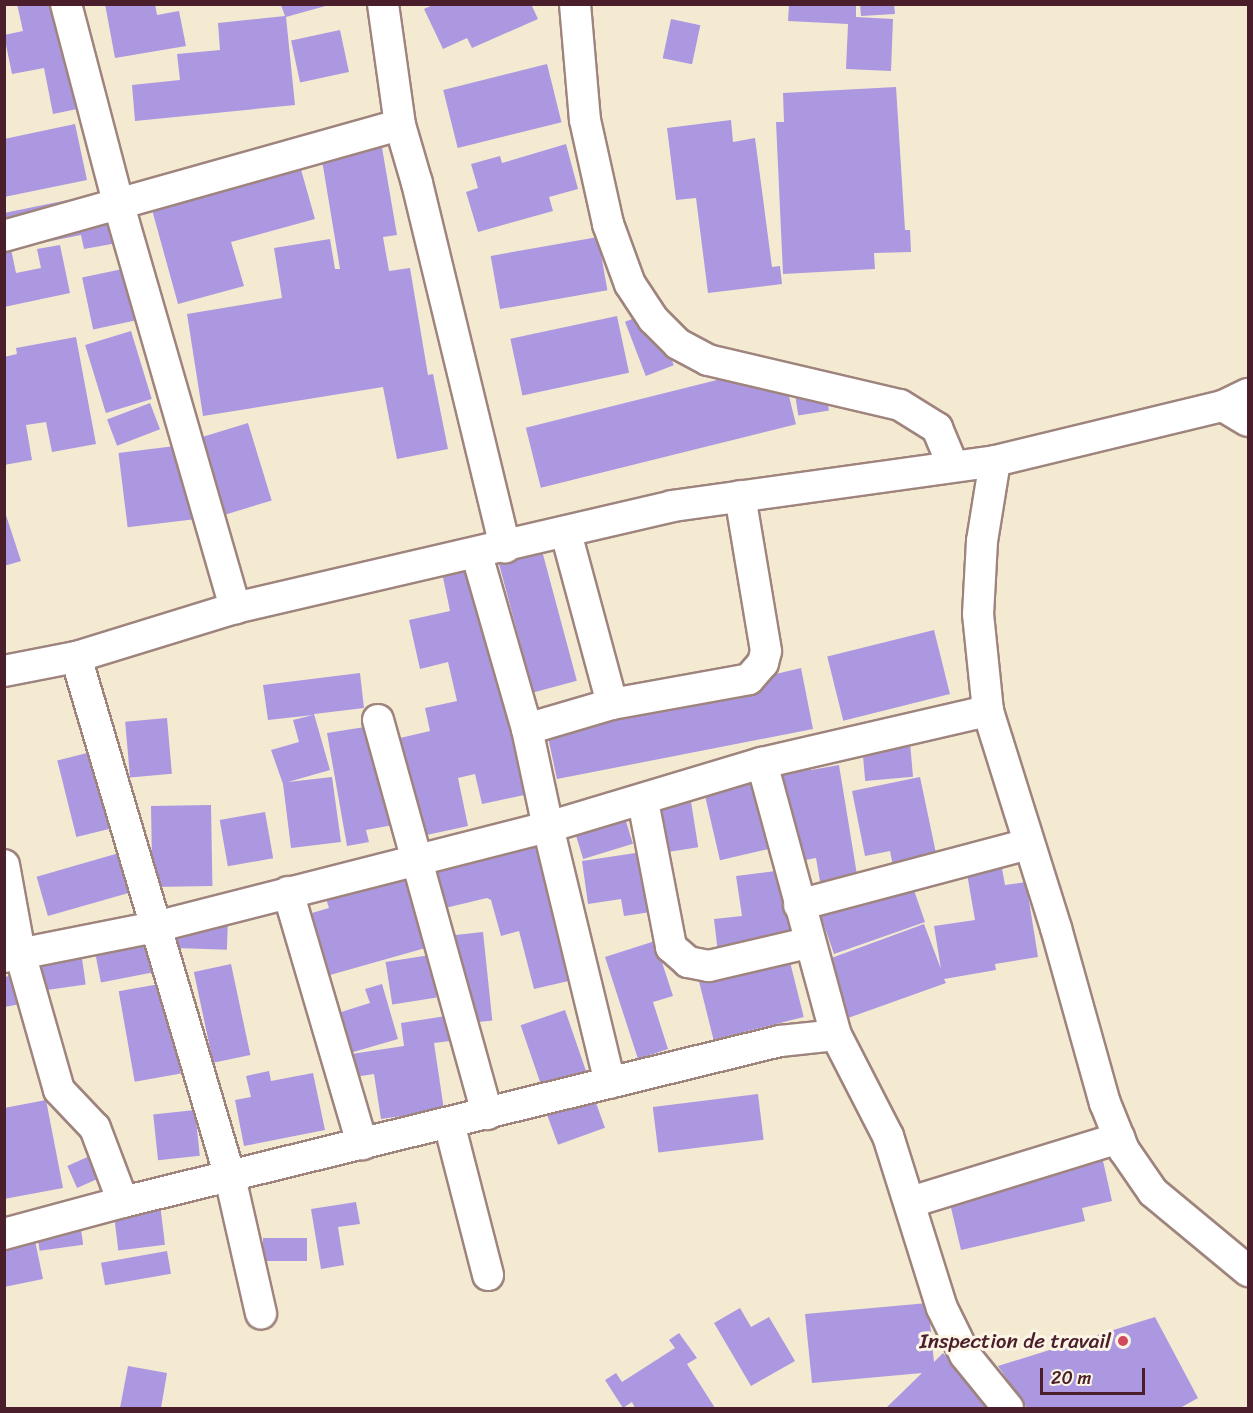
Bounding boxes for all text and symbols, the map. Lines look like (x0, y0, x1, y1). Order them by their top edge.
place label: Inspection de travail (919, 1328, 1111, 1354)
marker: Inspection de travail (1116, 1334, 1130, 1348)
scale bar (1043, 1356, 1148, 1394)
text: 20 m (1051, 1362, 1091, 1394)

